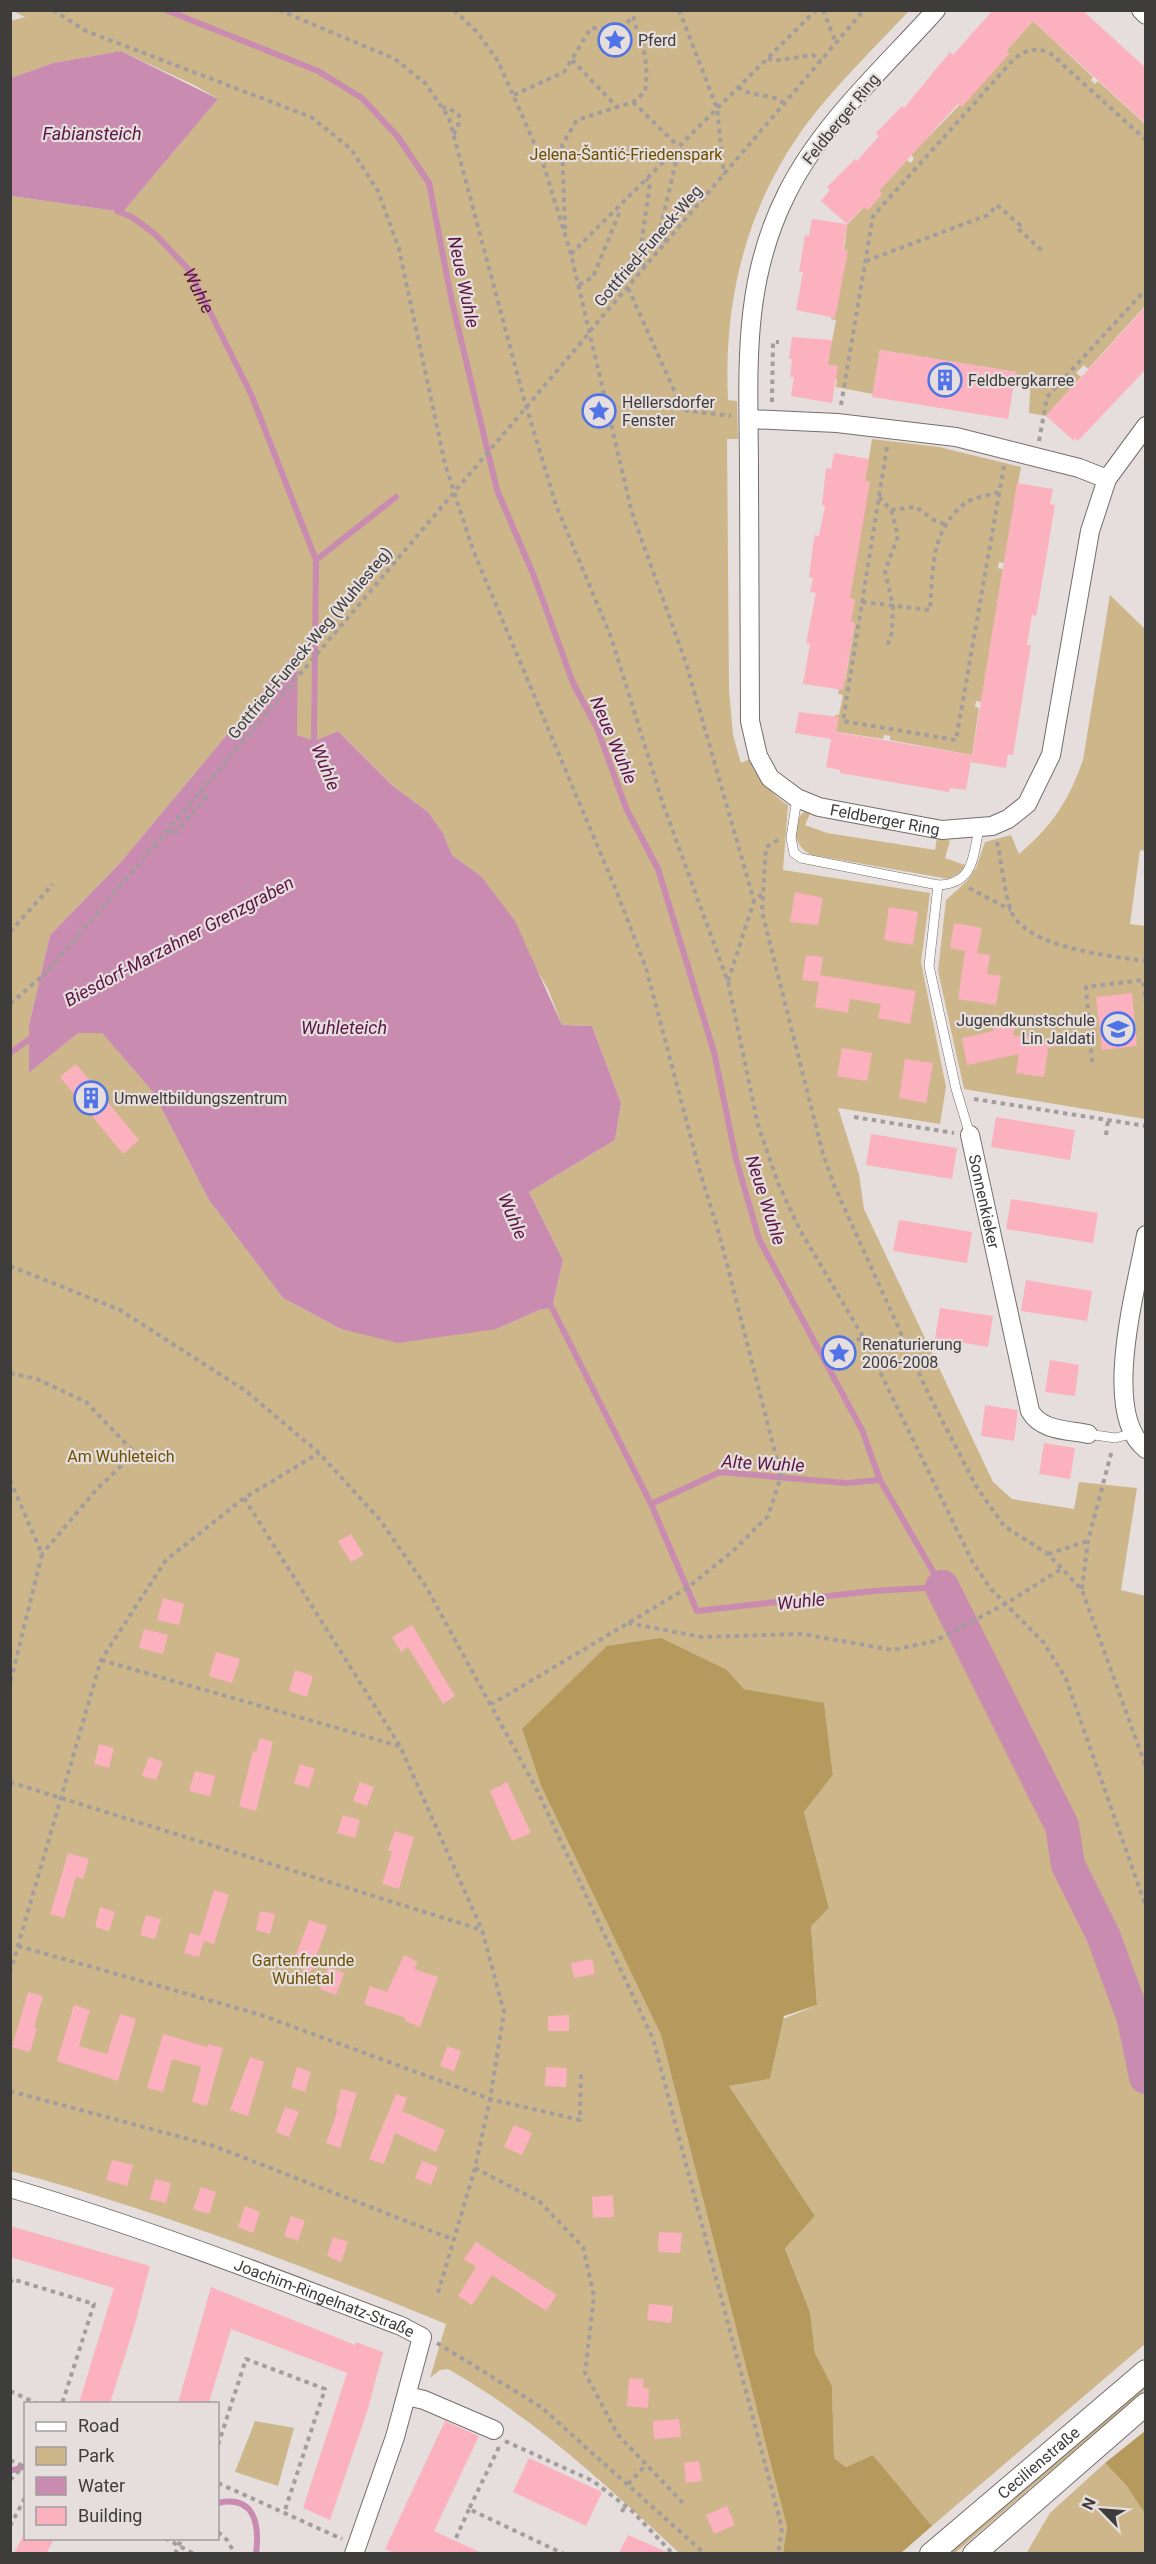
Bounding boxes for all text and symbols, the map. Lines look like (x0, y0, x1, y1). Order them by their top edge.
place icon: Pferd (597, 22, 633, 58)
place label: Pferd (638, 31, 676, 50)
street label: Feldberger Ring (799, 70, 883, 168)
water label: Fabiansteich (42, 123, 142, 144)
park label: Jelena-Šantić-Friedenspark (530, 144, 723, 164)
street label: Gottfried-Funeck-Weg (590, 181, 706, 311)
water label: Neue Wuhle (444, 234, 484, 330)
water label: Wuhle (179, 264, 219, 317)
building icon: Feldbergkarree (927, 362, 963, 398)
place label: Feldbergkarree (968, 371, 1074, 390)
place icon: Hellersdorfer Fenster (581, 393, 617, 429)
place label: Hellersdorfer Fenster (622, 393, 715, 430)
street label: Gottfried-Funeck-Weg (Wuhlesteg) (224, 543, 396, 743)
water label: Neue Wuhle (586, 693, 642, 787)
water label: Wuhle (307, 741, 345, 793)
street label: Feldberger Ring (829, 800, 941, 839)
water label: Biesdorf-Marzahner Grenzgraben (61, 872, 297, 1010)
place label: Jugendkunstschule Lin Jaldati (956, 1011, 1095, 1048)
school or university icon: Jugendkunstschule Lin Jaldati (1100, 1011, 1136, 1047)
water label: Wuhleteich (301, 1017, 387, 1038)
building icon: Umweltbildungszentrum (73, 1080, 109, 1116)
place label: Umweltbildungszentrum (114, 1089, 287, 1108)
water label: Neue Wuhle (742, 1152, 790, 1248)
street label: Sonnenkieker (965, 1153, 1004, 1251)
water label: Wuhle (494, 1190, 532, 1242)
place icon: Renaturierung 2006-2008 (821, 1335, 857, 1371)
place label: Renaturierung 2006-2008 (862, 1335, 962, 1372)
park label: Am Wuhleteich (67, 1447, 175, 1466)
water label: Alte Wuhle (720, 1450, 805, 1476)
water label: Wuhle (776, 1588, 826, 1614)
park label: Gartenfreunde Wuhletal (252, 1951, 354, 1988)
street label: Joachim-Ringelnatz-Straße (231, 2254, 418, 2341)
legend (24, 2402, 219, 2540)
text: Road (78, 2415, 119, 2436)
street label: Cecilienstraße (994, 2422, 1083, 2503)
text: Park (78, 2445, 115, 2466)
text: Water (78, 2475, 125, 2496)
north arrow (1072, 2480, 1132, 2540)
text: N (1078, 2495, 1100, 2513)
text: Building (78, 2505, 142, 2526)

